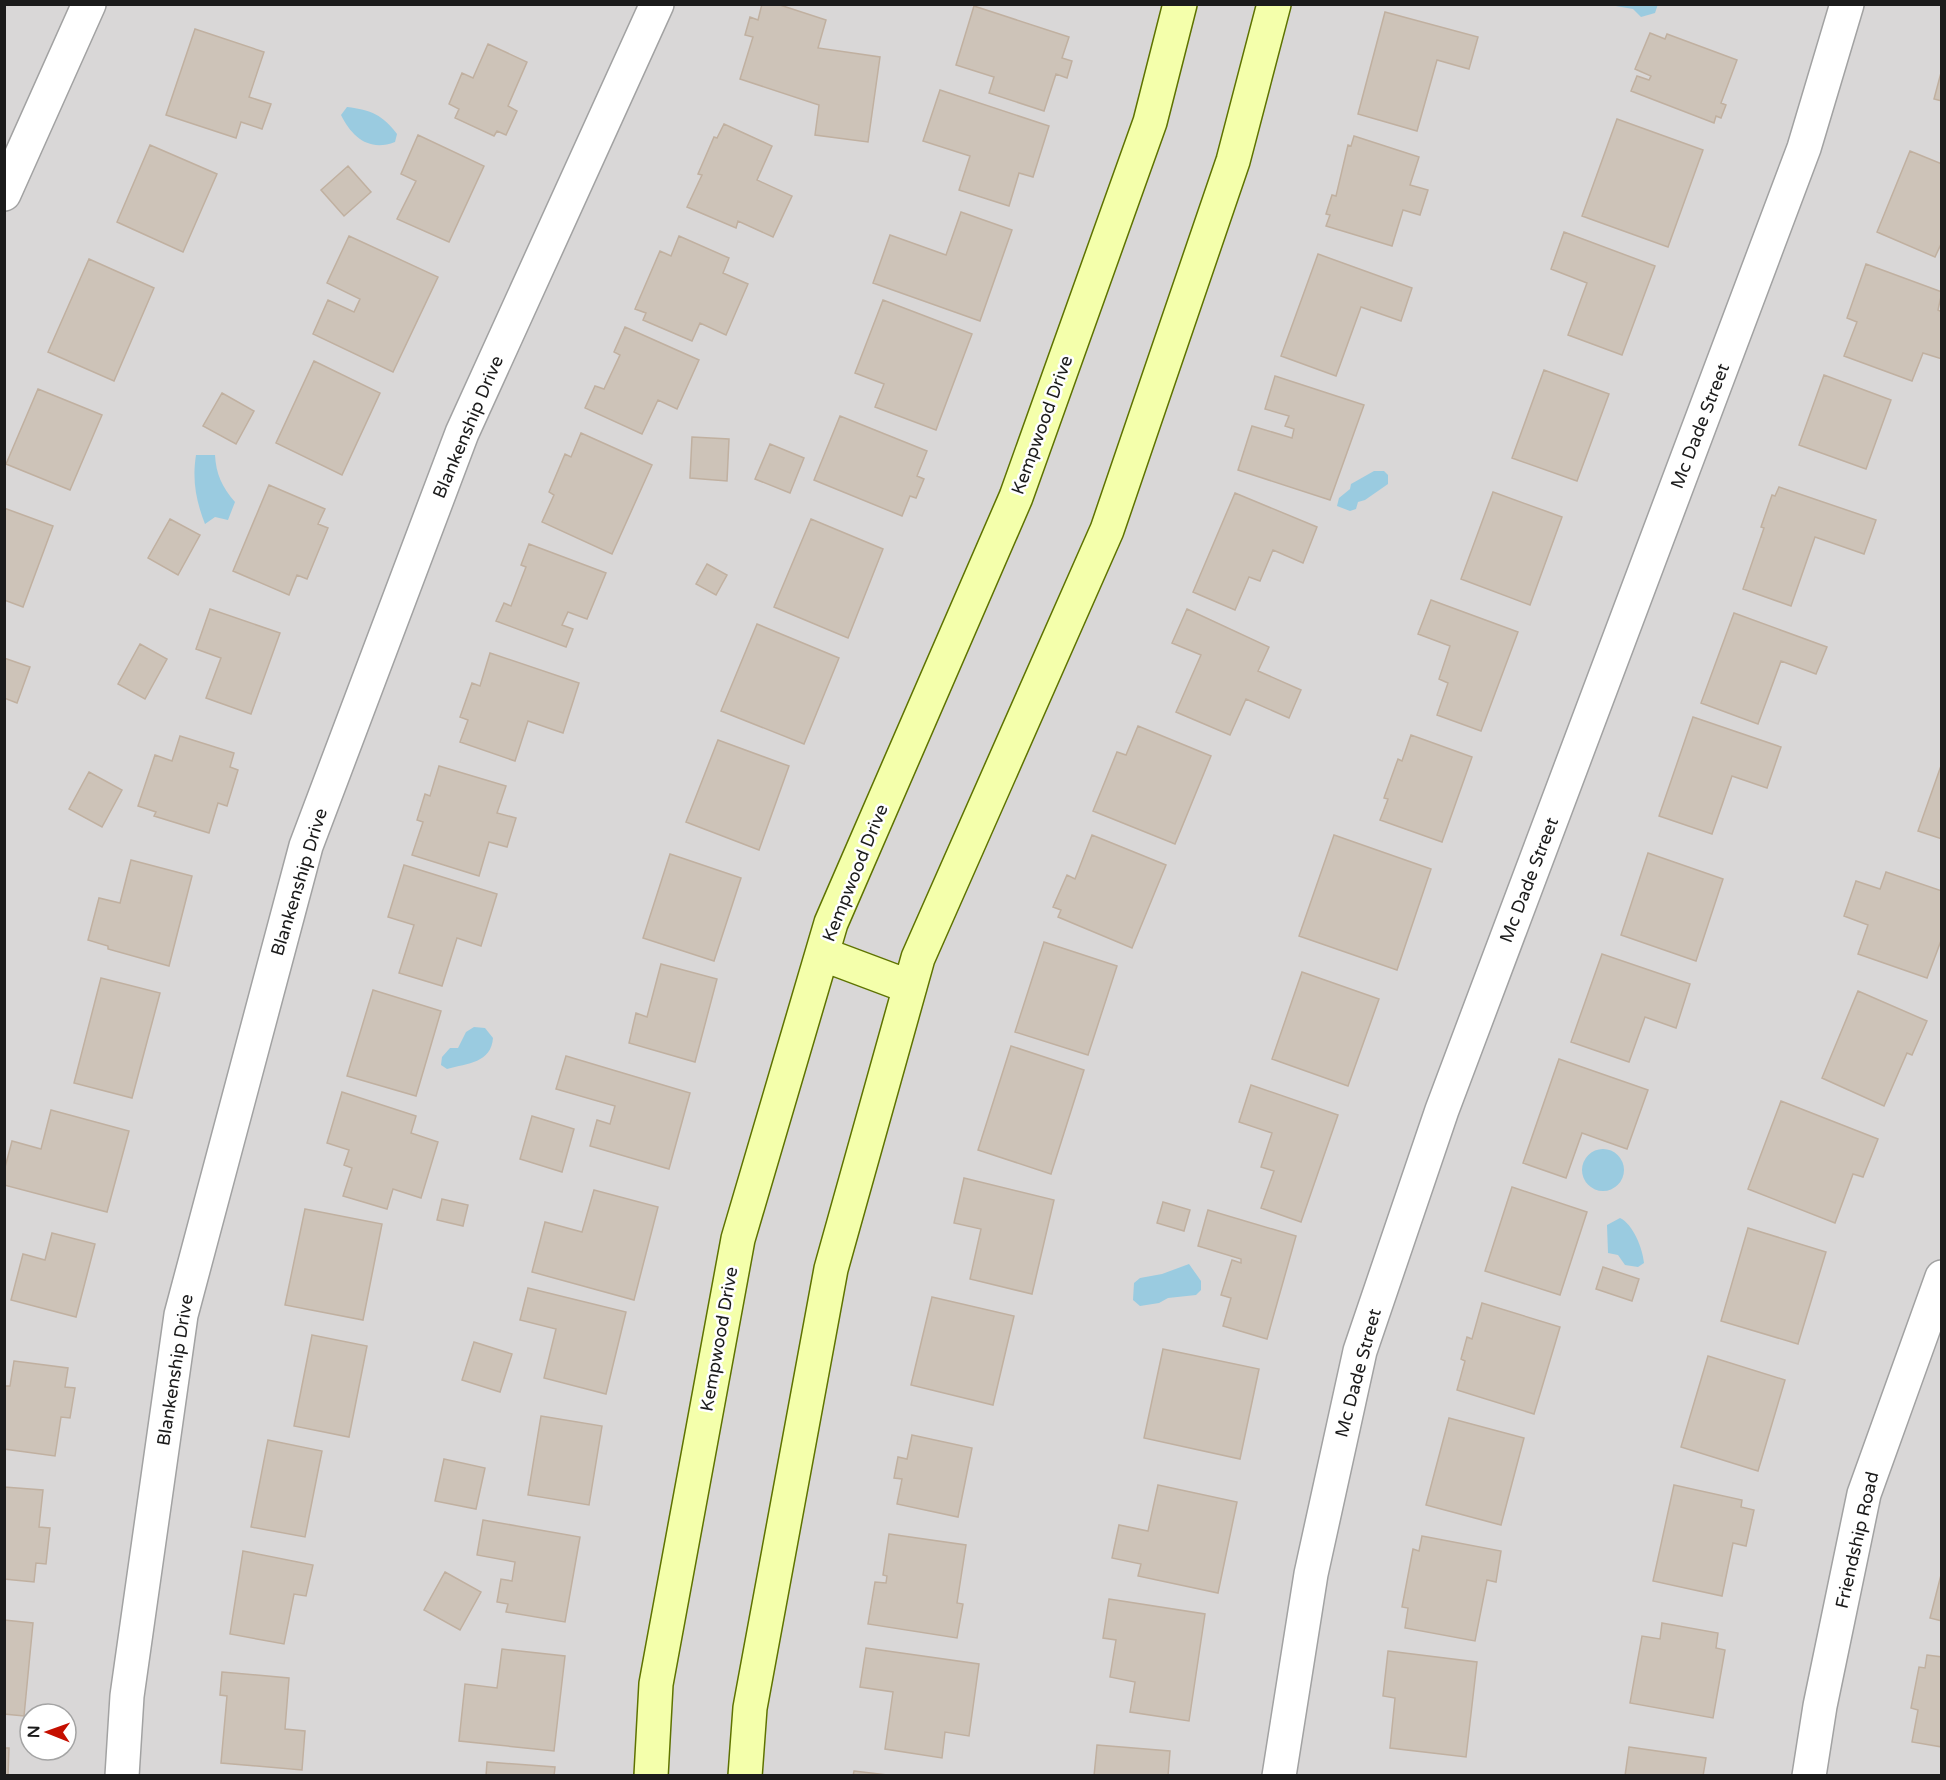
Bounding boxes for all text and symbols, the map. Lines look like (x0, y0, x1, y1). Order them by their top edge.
street label: Blankenship Drive (428, 352, 508, 502)
street label: Kempwood Drive (1007, 352, 1077, 498)
street label: Mc Dade Street (1666, 360, 1734, 492)
street label: Kempwood Drive (817, 801, 893, 945)
street label: Blankenship Drive (266, 806, 332, 958)
street label: Mc Dade Street (1495, 814, 1563, 946)
street label: Kempwood Drive (695, 1265, 743, 1413)
street label: Blankenship Drive (152, 1293, 198, 1447)
street label: Mc Dade Street (1330, 1306, 1386, 1440)
street label: Friendship Road (1831, 1469, 1883, 1611)
north arrow (18, 1702, 78, 1762)
text: N (24, 1725, 44, 1738)

